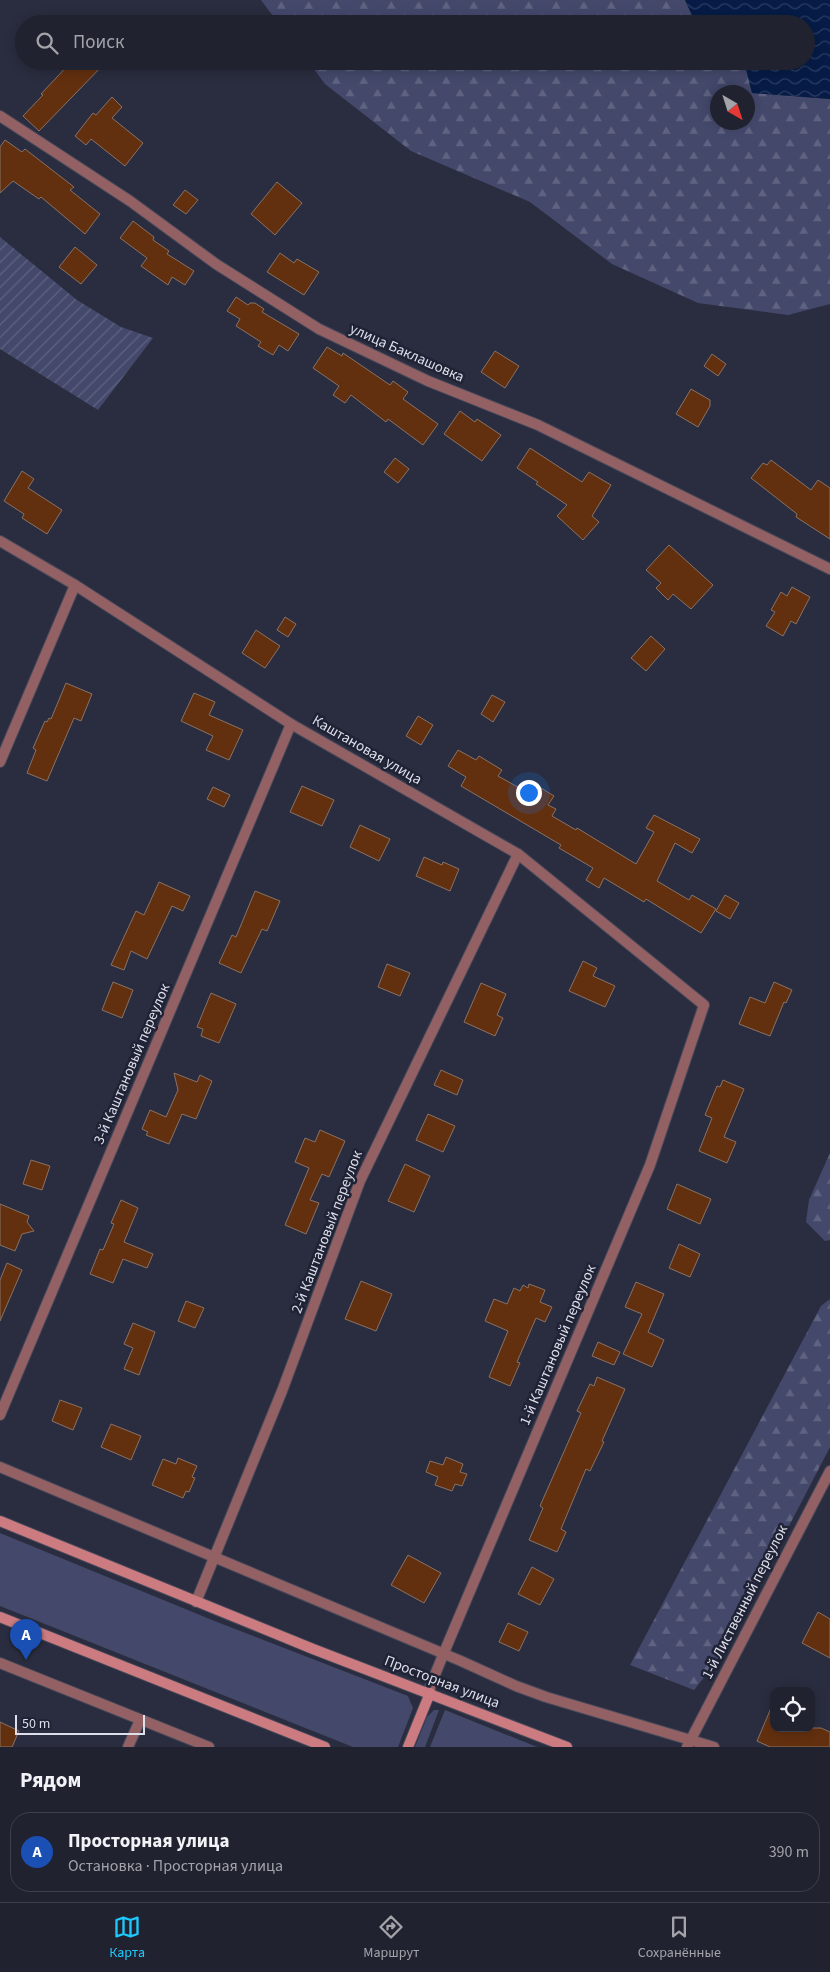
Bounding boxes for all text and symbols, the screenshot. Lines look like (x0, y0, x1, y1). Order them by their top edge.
search box (15, 15, 815, 70)
icon: search (33, 29, 61, 57)
text: Поиск (73, 29, 124, 56)
north arrow (710, 85, 755, 130)
street label: улица Баклашовка (346, 318, 468, 388)
street label: Каштановая улица (308, 710, 426, 790)
your location (516, 780, 542, 806)
street label: 3-й Каштановый переулок (89, 980, 176, 1148)
street label: 2-й Каштановый переулок (286, 1147, 368, 1317)
street label: 1-й Каштановый переулок (515, 1261, 602, 1429)
street label: 1-й Лиственный переулок (697, 1521, 793, 1683)
pin: A (10, 1619, 42, 1660)
street label: Просторная улица (381, 1650, 503, 1714)
map controls (770, 1687, 815, 1732)
button: locate (770, 1687, 815, 1732)
scale bar (15, 1712, 145, 1735)
text: 50 m (22, 1714, 50, 1734)
text: Рядом (20, 1765, 81, 1795)
text: Просторная улица (68, 1828, 229, 1855)
text: A (32, 1841, 42, 1863)
text: 390 m (769, 1841, 809, 1863)
text: Остановка · Просторная улица (68, 1855, 283, 1877)
tab: Карта (109, 1913, 145, 1963)
tab: Маршрут (363, 1913, 419, 1963)
tab: Сохранённые (638, 1913, 721, 1963)

